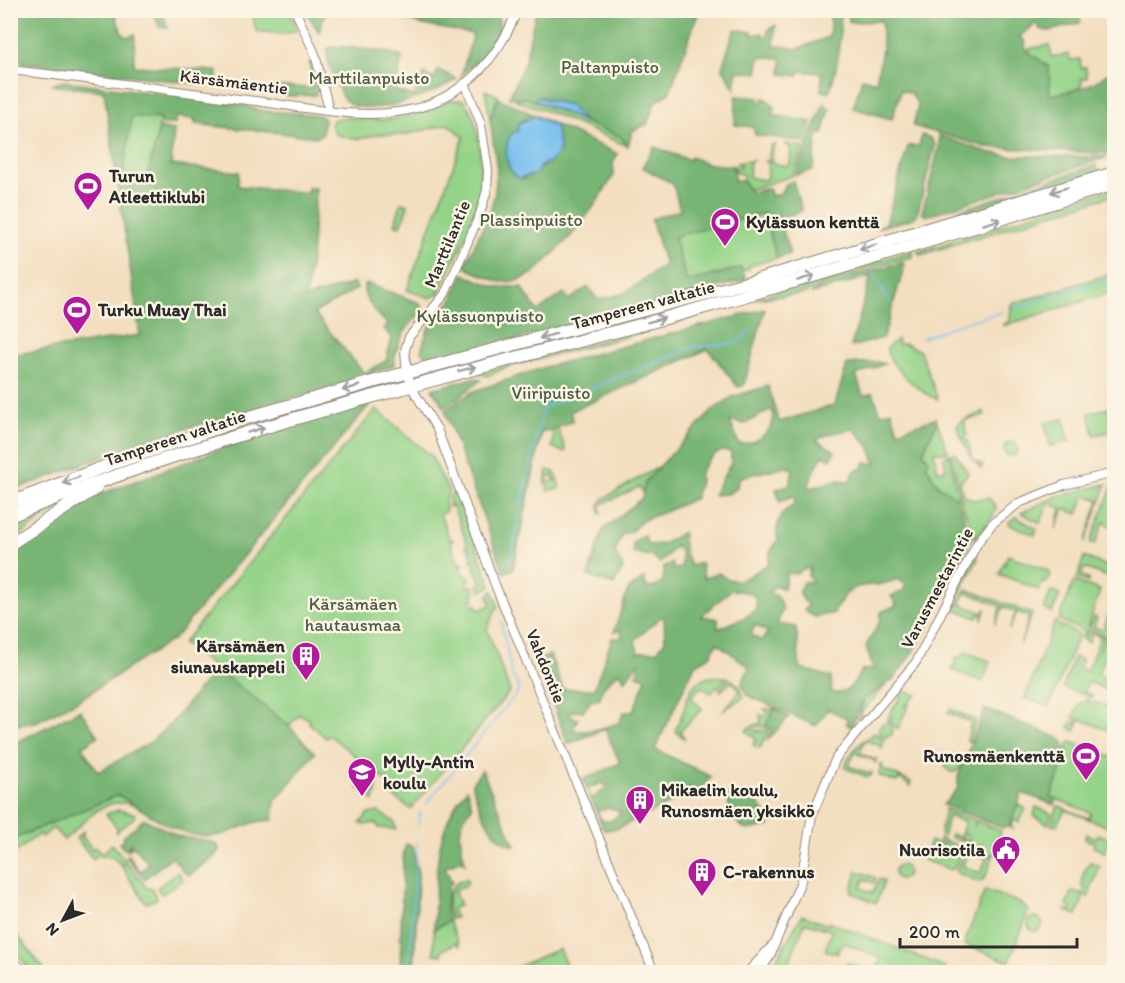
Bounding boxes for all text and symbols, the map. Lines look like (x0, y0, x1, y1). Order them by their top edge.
park label: Paltanpuisto (561, 56, 659, 78)
street label: Kärsämäentie (179, 64, 289, 100)
park label: Marttilanpuisto (309, 67, 429, 89)
place label: Turun Atleettiklubi (108, 165, 205, 208)
sports icon: Turun Atleettiklubi (72, 170, 104, 212)
one-way arrow (1049, 185, 1068, 196)
street label: Marttilantie (419, 197, 475, 291)
sports icon: Kylässuon kenttä (709, 206, 741, 248)
park label: Plassinpuisto (479, 209, 583, 231)
place label: Kylässuon kenttä (746, 211, 880, 233)
one-way arrow (983, 215, 1002, 226)
one-way arrow (859, 242, 878, 253)
one-way arrow (796, 272, 815, 283)
street label: Tampereen valtatie (569, 275, 717, 335)
sports icon: Turku Muay Thai (61, 294, 93, 336)
place label: Turku Muay Thai (97, 299, 227, 321)
park label: Kylässuonpuisto (416, 305, 544, 327)
one-way arrow (646, 314, 665, 326)
one-way arrow (539, 331, 558, 343)
one-way arrow (458, 363, 477, 375)
park label: Viiripuisto (512, 382, 590, 404)
one-way arrow (342, 383, 361, 394)
street label: Tampereen valtatie (102, 405, 248, 471)
one-way arrow (246, 424, 265, 435)
one-way arrow (62, 475, 80, 486)
street label: Varusmestarintie (896, 524, 978, 652)
park label: Kärsämäen hautausmaa (305, 593, 402, 636)
street label: Vahdontie (521, 626, 571, 706)
place label: Kärsämäen siunauskappeli (171, 635, 286, 678)
building icon: Kärsämäen siunauskappeli (290, 640, 322, 682)
sports icon: Runosmäenkenttä (1070, 740, 1102, 782)
place label: Runosmäenkenttä (923, 745, 1066, 767)
place label: Mylly-Antin koulu (383, 751, 475, 794)
school or university icon: Mylly-Antin koulu (346, 756, 378, 798)
place label: Mikaelin koulu, Runosmäen yksikkö (661, 779, 815, 822)
building icon: Mikaelin koulu, Runosmäen yksikkö (624, 784, 656, 826)
public building icon: Nuorisotila (990, 834, 1022, 876)
place label: Nuorisotila (899, 839, 986, 861)
building icon: C-rakennus (686, 856, 718, 898)
place label: C-rakennus (723, 861, 814, 883)
north arrow (33, 890, 93, 950)
scale bar (900, 911, 1077, 949)
text: N (41, 919, 63, 940)
text: 200 m (909, 921, 960, 943)

